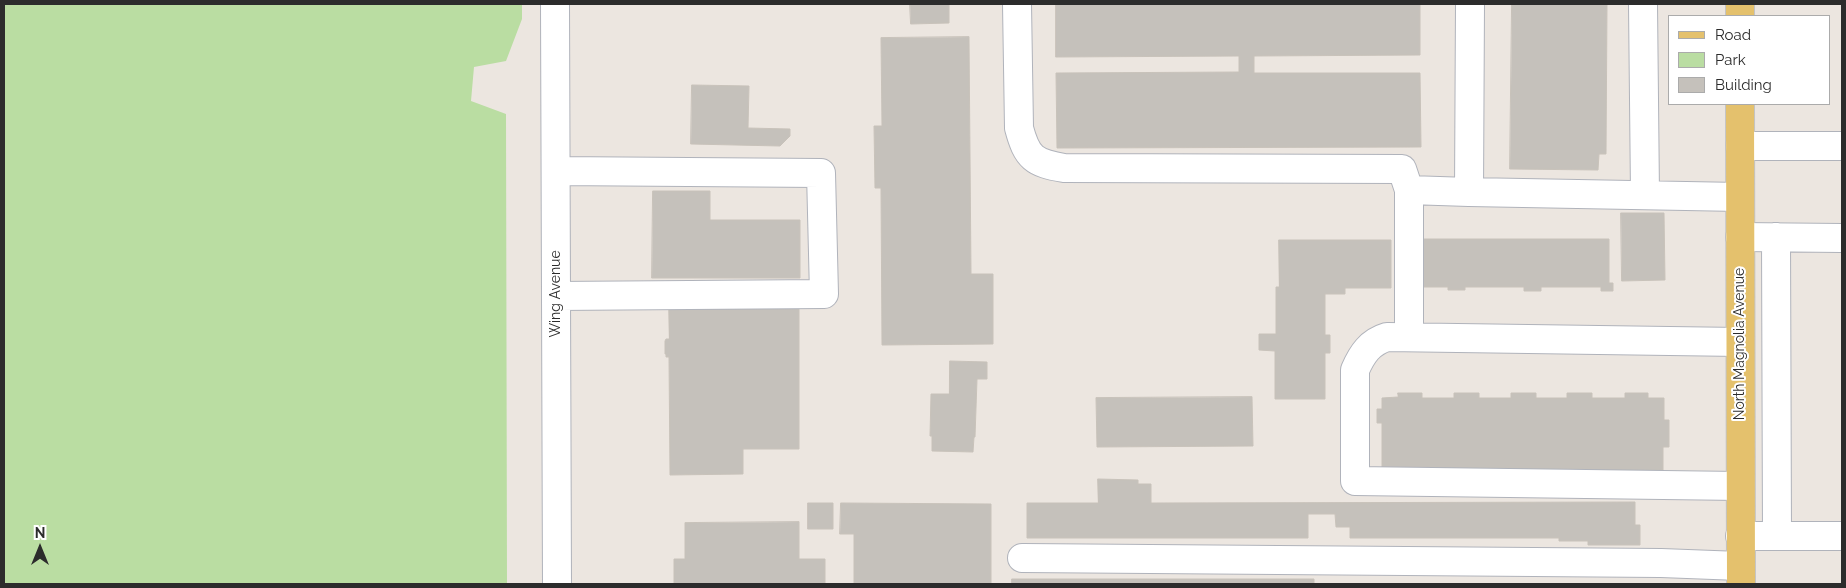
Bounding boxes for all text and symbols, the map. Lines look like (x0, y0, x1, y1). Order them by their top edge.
legend (1668, 15, 1831, 105)
text: Road (1715, 26, 1751, 44)
text: Park (1715, 51, 1746, 69)
text: Building (1715, 76, 1772, 94)
street label: Wing Avenue (548, 250, 564, 338)
street label: North Magnolia Avenue (1732, 268, 1748, 420)
north arrow (15, 523, 65, 573)
text: N (35, 525, 45, 541)

